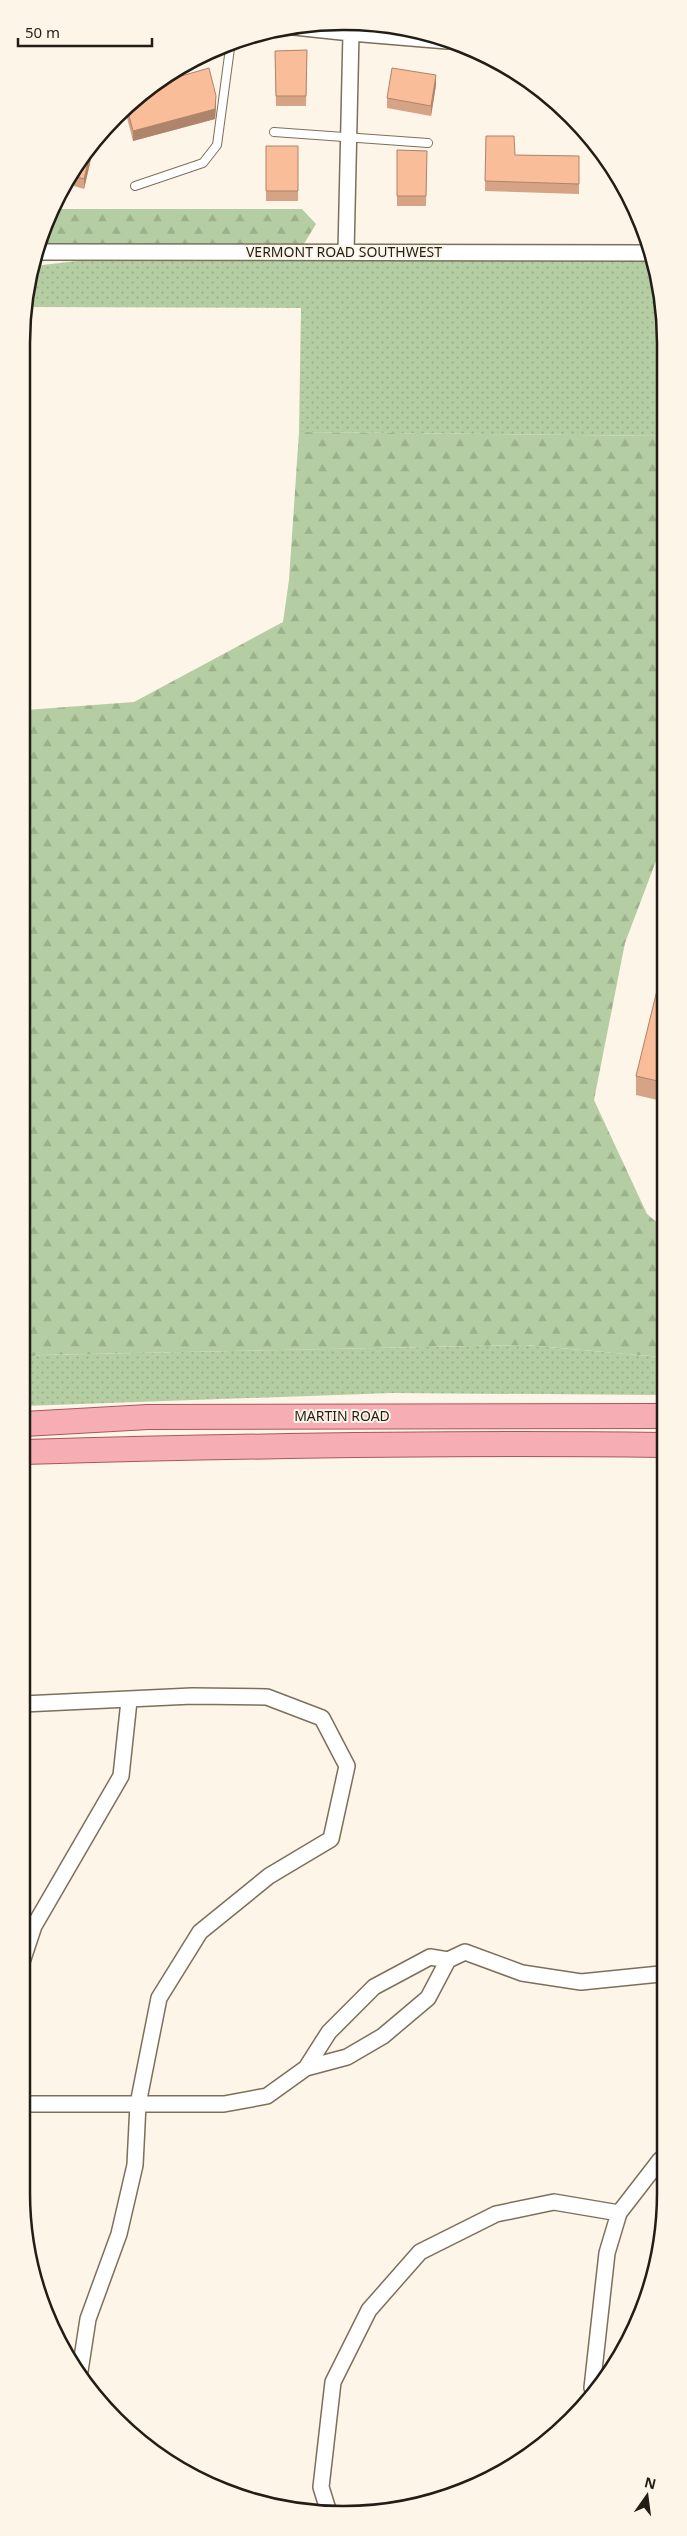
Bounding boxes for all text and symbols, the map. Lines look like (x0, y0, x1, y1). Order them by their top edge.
scale bar (18, 15, 151, 47)
text: 50 m (25, 22, 60, 42)
street label: VERMONT ROAD SOUTHWEST (246, 242, 442, 261)
street label: MARTIN ROAD (294, 1406, 390, 1425)
north arrow (622, 2471, 672, 2521)
text: N (642, 2472, 658, 2493)

